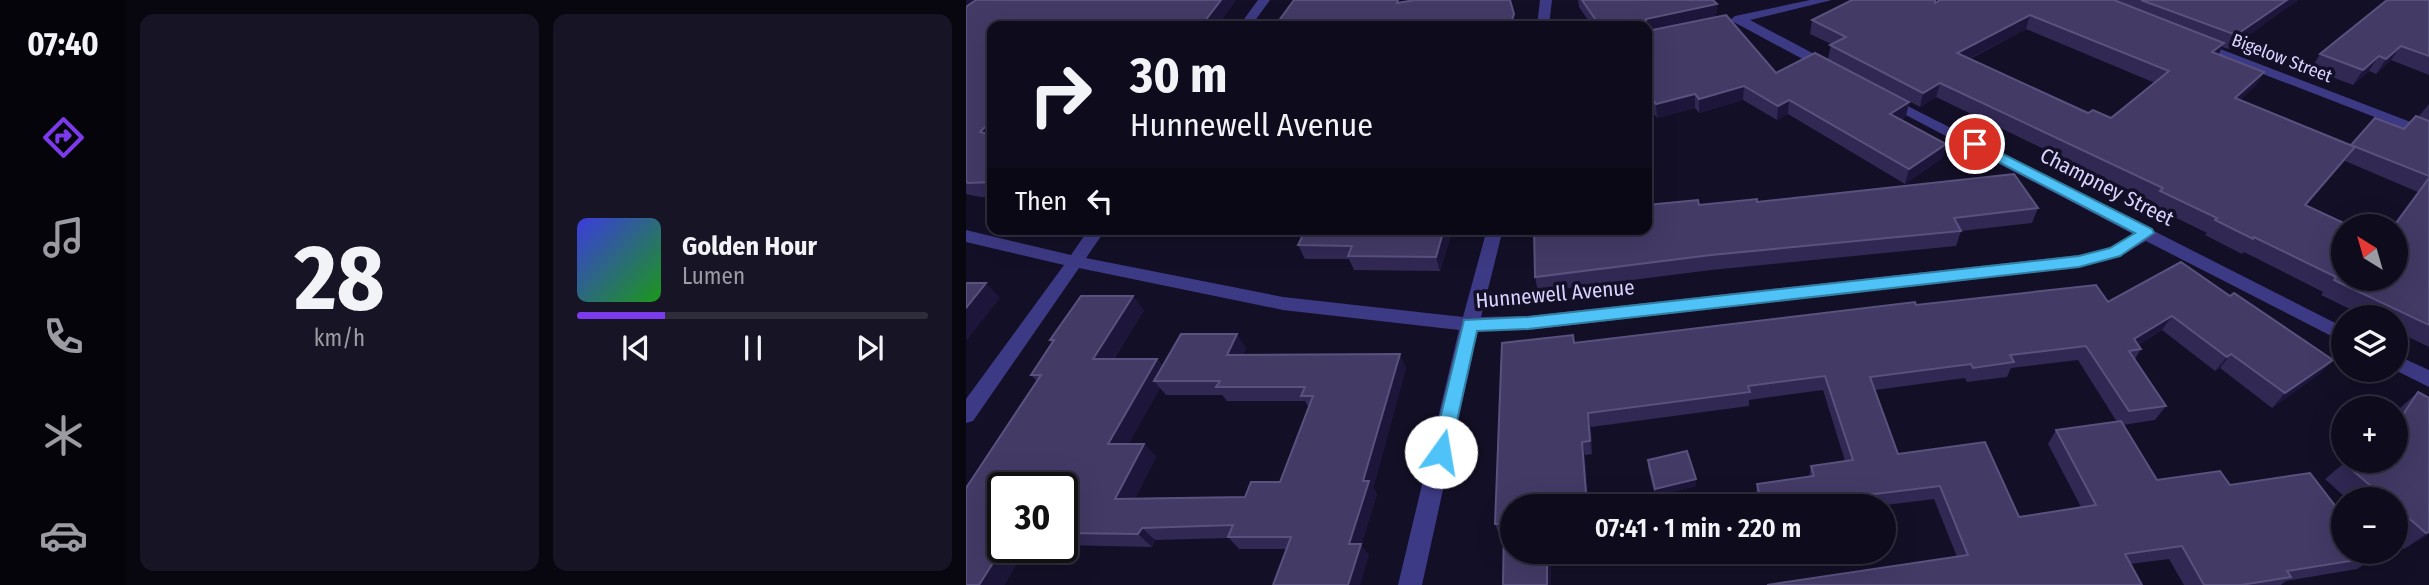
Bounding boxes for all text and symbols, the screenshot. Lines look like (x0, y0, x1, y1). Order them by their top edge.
text: 07:40 (27, 25, 99, 63)
street label: Bigelow Street (2229, 29, 2335, 87)
text: 30 m (1130, 46, 1228, 105)
icon: right (1015, 49, 1106, 140)
text: Hunnewell Avenue (1130, 106, 1373, 144)
icon: directions (39, 113, 88, 162)
pin (1945, 114, 2005, 174)
icon: arrive (1956, 125, 1994, 163)
street label: Champney Street (2036, 142, 2178, 232)
icon: left (1081, 182, 1119, 220)
text: Then (1015, 186, 1067, 217)
icon: music (39, 213, 88, 262)
north arrow (2331, 214, 2408, 290)
map controls (2331, 214, 2408, 564)
text: 28 (294, 224, 385, 333)
text: Golden Hour (682, 231, 817, 262)
text: Lumen (682, 262, 745, 290)
street label: Hunnewell Avenue (1474, 274, 1636, 314)
button: layers (2331, 305, 2408, 382)
icon: phone (39, 312, 88, 361)
text: km/h (314, 324, 365, 352)
icon: previous (617, 329, 655, 367)
icon: pause (734, 329, 772, 367)
icon: next (851, 329, 889, 367)
button: + (2331, 396, 2408, 473)
icon: climate (39, 411, 88, 460)
position arrow (1404, 415, 1478, 489)
speed limit sign: 30 (987, 472, 1078, 563)
button: − (2331, 487, 2408, 564)
icon: car (39, 511, 88, 560)
text: 07:41 · 1 min · 220 m (1595, 513, 1801, 544)

